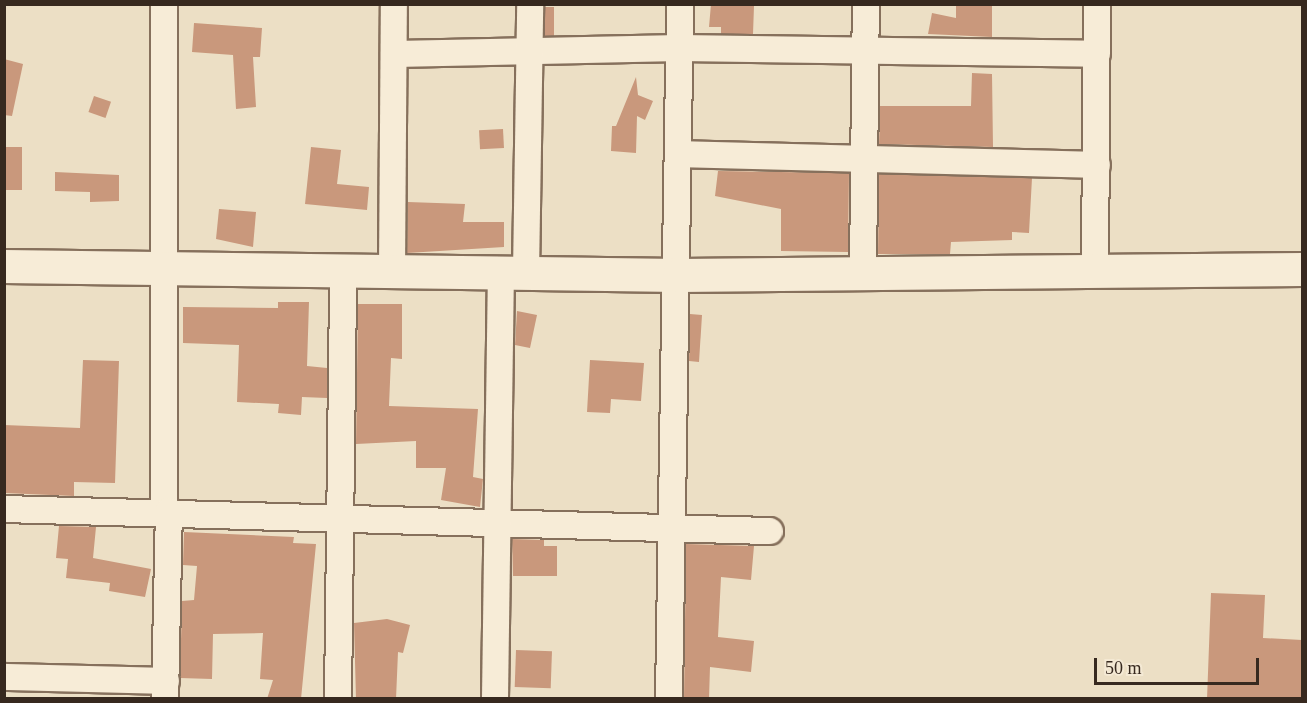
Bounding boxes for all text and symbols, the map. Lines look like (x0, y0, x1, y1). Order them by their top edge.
scale bar (1097, 646, 1262, 684)
text: 50 m (1105, 658, 1142, 678)

